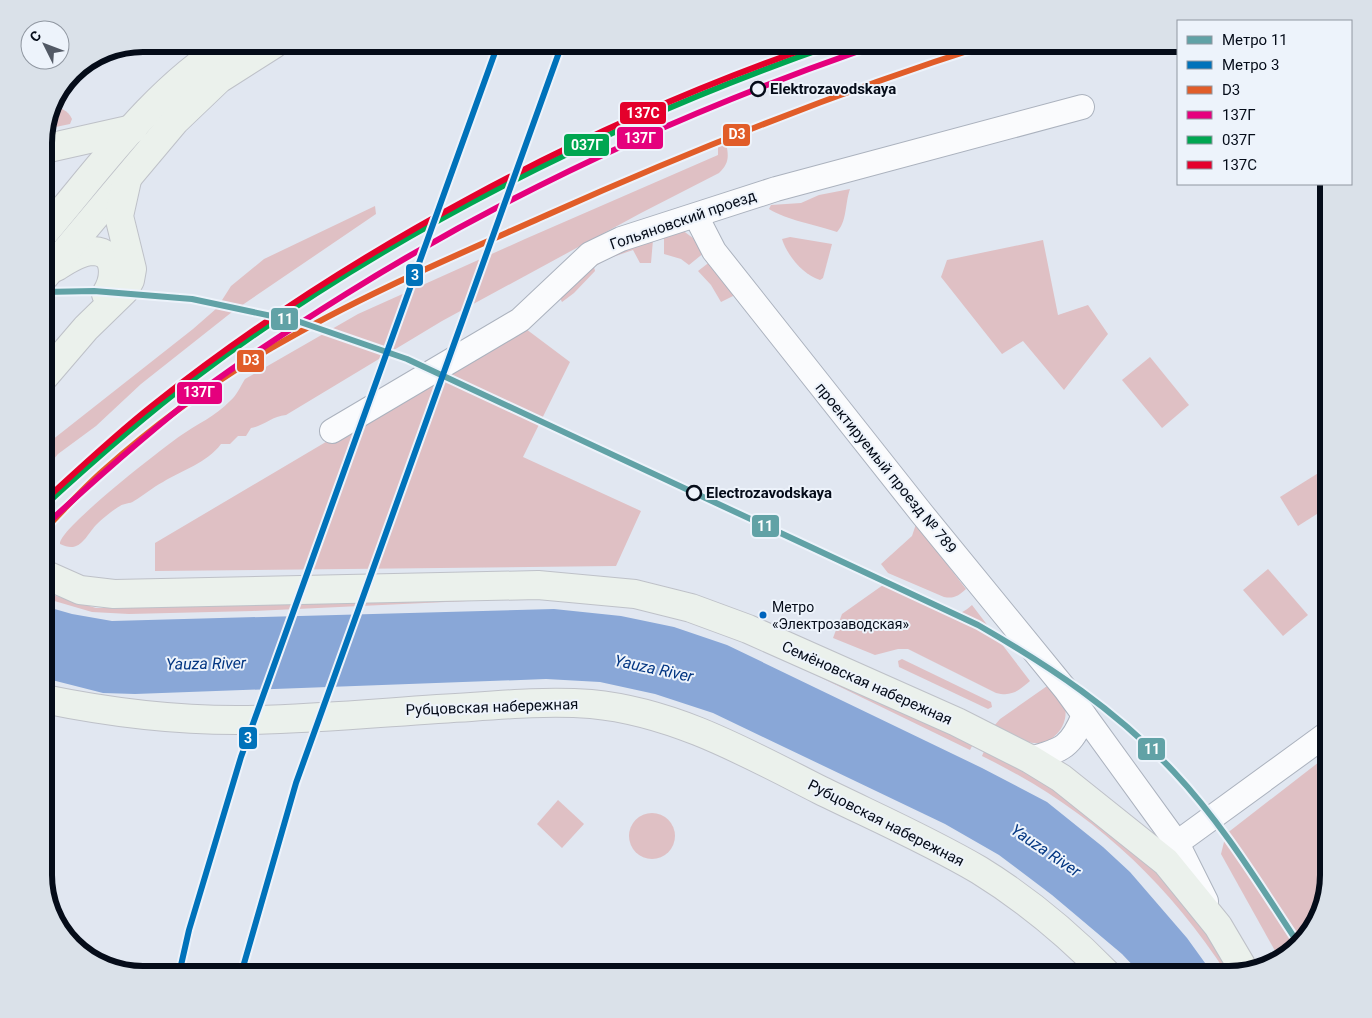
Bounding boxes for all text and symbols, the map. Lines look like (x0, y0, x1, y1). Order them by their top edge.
north arrow (20, 20, 70, 70)
legend (1177, 20, 1352, 185)
text: С (26, 28, 44, 45)
text: Метро 11 (1222, 31, 1288, 49)
text: Метро 3 (1222, 56, 1279, 74)
place label: Elektrozavodskaya (770, 80, 896, 98)
marker: Elektrozavodskaya (750, 81, 766, 97)
text: D3 (1222, 81, 1240, 99)
line badge: 137С (619, 101, 667, 125)
text: 137С (626, 105, 660, 121)
text: 137Г (1222, 106, 1256, 124)
line badge: D3 (722, 123, 751, 147)
line badge: 137Г (616, 126, 664, 150)
text: D3 (728, 126, 746, 142)
text: 137Г (624, 130, 656, 146)
text: 037Г (1222, 131, 1256, 149)
line badge: 037Г (563, 133, 610, 157)
text: 037Г (571, 137, 603, 153)
text: 137С (1222, 156, 1257, 174)
street label: Гольяновский проезд (608, 187, 758, 253)
line badge: 3 (405, 263, 424, 287)
text: 3 (411, 267, 419, 283)
line badge: 11 (270, 307, 299, 331)
text: 11 (277, 311, 293, 327)
line badge: D3 (236, 349, 265, 373)
text: D3 (242, 352, 260, 368)
street label: проектируемый проезд № 789 (812, 379, 960, 557)
line badge: 137Г (176, 381, 223, 405)
text: 137Г (183, 384, 215, 400)
place label: Electrozavodskaya (706, 484, 832, 502)
marker: Electrozavodskaya (686, 485, 702, 501)
line badge: 11 (751, 514, 780, 538)
text: 11 (757, 518, 773, 534)
place label: Метро «Электрозаводская» (772, 599, 909, 632)
marker: Метро «Электрозаводская» (758, 610, 768, 620)
street label: Семёновская набережная (779, 637, 955, 729)
water label: Yauza River (613, 651, 696, 686)
water label: Yauza River (166, 653, 247, 674)
street label: Рубцовская набережная (405, 695, 579, 719)
line badge: 3 (238, 726, 258, 750)
text: 3 (244, 730, 252, 746)
line badge: 11 (1137, 737, 1166, 761)
text: 11 (1144, 741, 1160, 757)
street label: Рубцовская набережная (805, 776, 967, 870)
water label: Yauza River (1007, 820, 1085, 881)

